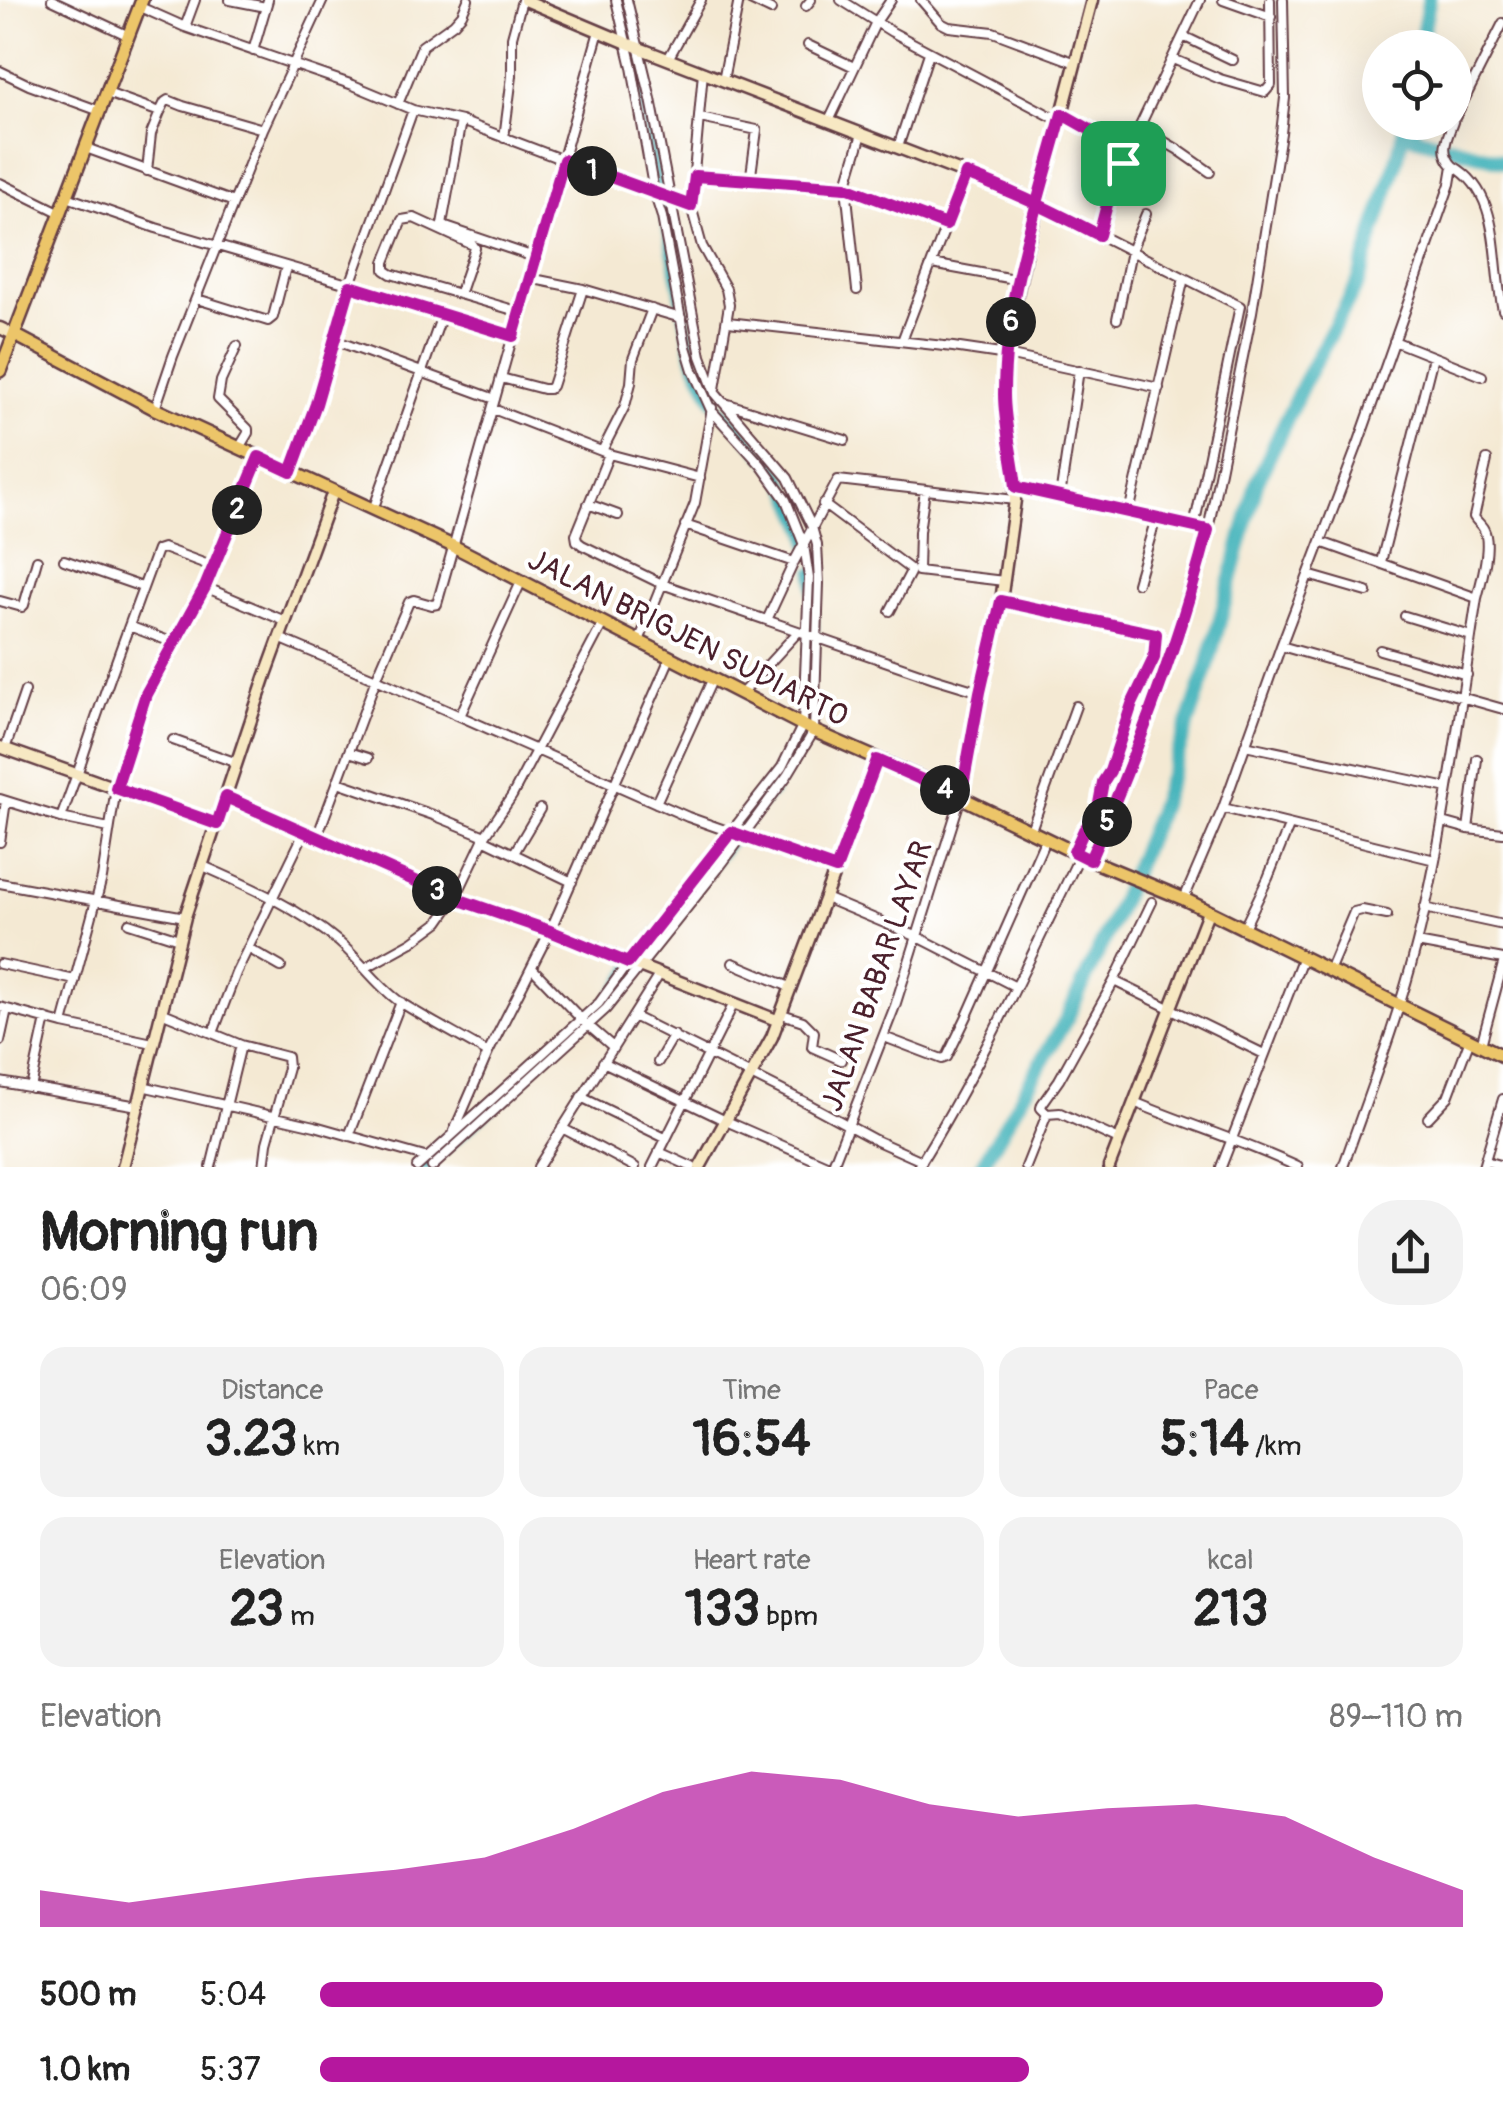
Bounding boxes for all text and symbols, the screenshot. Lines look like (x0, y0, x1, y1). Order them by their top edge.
map controls (1362, 30, 1472, 140)
button: locate (1362, 30, 1472, 140)
pin (1081, 121, 1166, 206)
icon: arrive (1096, 136, 1151, 191)
pin: 1 (567, 146, 617, 196)
text: 1 (587, 153, 597, 188)
pin: 6 (986, 297, 1036, 347)
text: 6 (1003, 304, 1019, 339)
pin: 2 (212, 485, 262, 535)
text: 2 (229, 492, 245, 527)
street label: JALAN BRIGJEN SUDIARTO (522, 541, 854, 735)
pin: 4 (920, 765, 970, 815)
text: 4 (937, 772, 953, 807)
pin: 5 (1082, 797, 1132, 847)
text: 5 (1099, 804, 1115, 839)
street label: JALAN BABAR LAYAR (813, 836, 941, 1116)
pin: 3 (412, 866, 462, 916)
text: 3 (429, 873, 445, 908)
text: Morning run (40, 1198, 318, 1267)
button: share (1358, 1200, 1463, 1305)
text: 06:09 (40, 1270, 127, 1310)
text: Distance (221, 1373, 323, 1408)
text: Time (722, 1373, 781, 1408)
text: Pace (1203, 1373, 1259, 1408)
text: 3.23 (204, 1408, 297, 1471)
text: 16:54 (692, 1408, 811, 1471)
text: 5:14 (1160, 1408, 1249, 1471)
text: km (297, 1429, 340, 1464)
text: /km (1249, 1429, 1302, 1464)
text: Elevation (219, 1543, 326, 1578)
text: Heart rate (692, 1543, 811, 1578)
text: kcal (1208, 1543, 1254, 1578)
text: 23 (230, 1578, 284, 1641)
text: 133 (685, 1578, 760, 1641)
text: 213 (1193, 1578, 1269, 1641)
text: m (284, 1599, 315, 1634)
text: bpm (760, 1599, 818, 1634)
text: Elevation (40, 1697, 162, 1737)
text: 89–110 m (1329, 1697, 1463, 1737)
text: 500 m (40, 1975, 136, 2015)
text: 5:04 (200, 1975, 266, 2015)
text: 1.0 km (40, 2050, 130, 2090)
text: 5:37 (200, 2050, 261, 2090)

